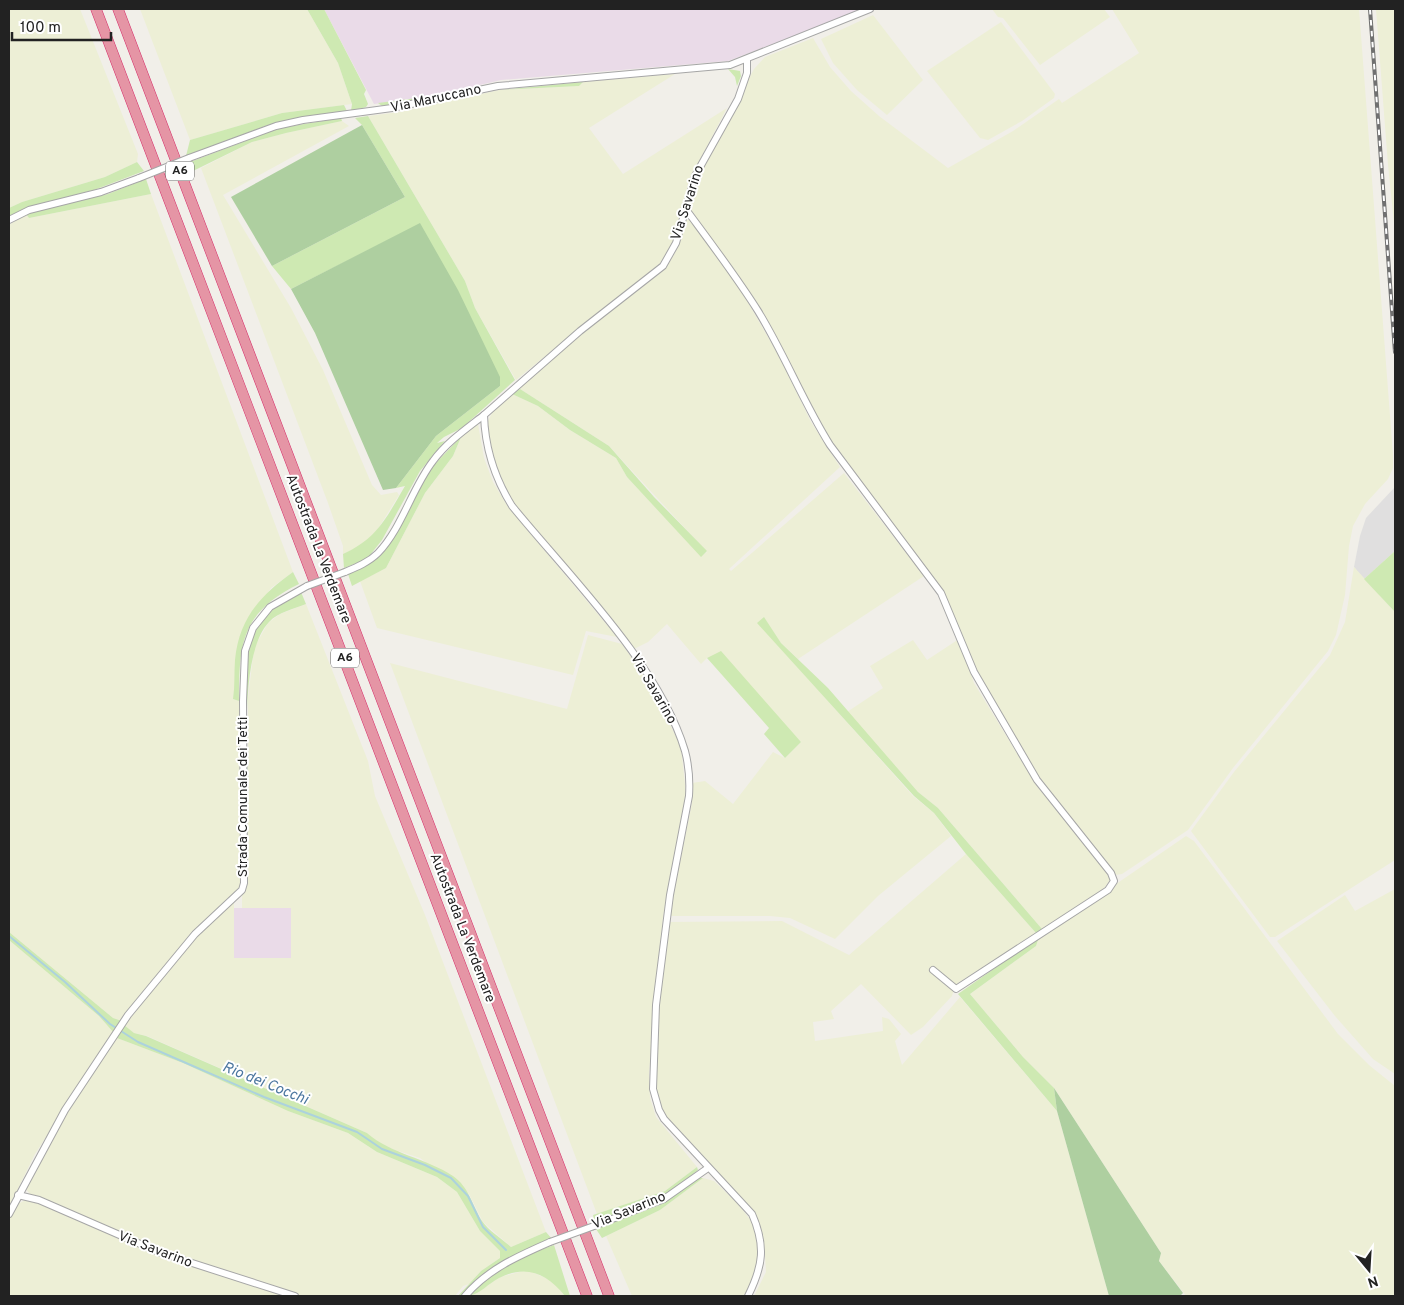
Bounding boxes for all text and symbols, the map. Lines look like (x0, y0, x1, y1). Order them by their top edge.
scale bar (12, 10, 111, 42)
text: 100 m (20, 19, 61, 38)
street label: Via Maruccano (389, 81, 483, 117)
road number: A6 (166, 162, 194, 180)
street label: Via Savarino (668, 163, 708, 243)
street label: Autostrada La Verdemare (282, 472, 354, 626)
road number: A6 (331, 648, 359, 668)
street label: Via Savarino (626, 651, 680, 727)
street label: Strada Comunale dei Tetti (235, 717, 252, 877)
street label: Autostrada La Verdemare (426, 851, 498, 1005)
water label: Rio dei Cocchi (219, 1058, 312, 1110)
street label: Via Savarino (589, 1188, 669, 1234)
street label: Via Savarino (115, 1228, 195, 1272)
north arrow (1344, 1245, 1394, 1295)
text: N (1365, 1271, 1380, 1291)

